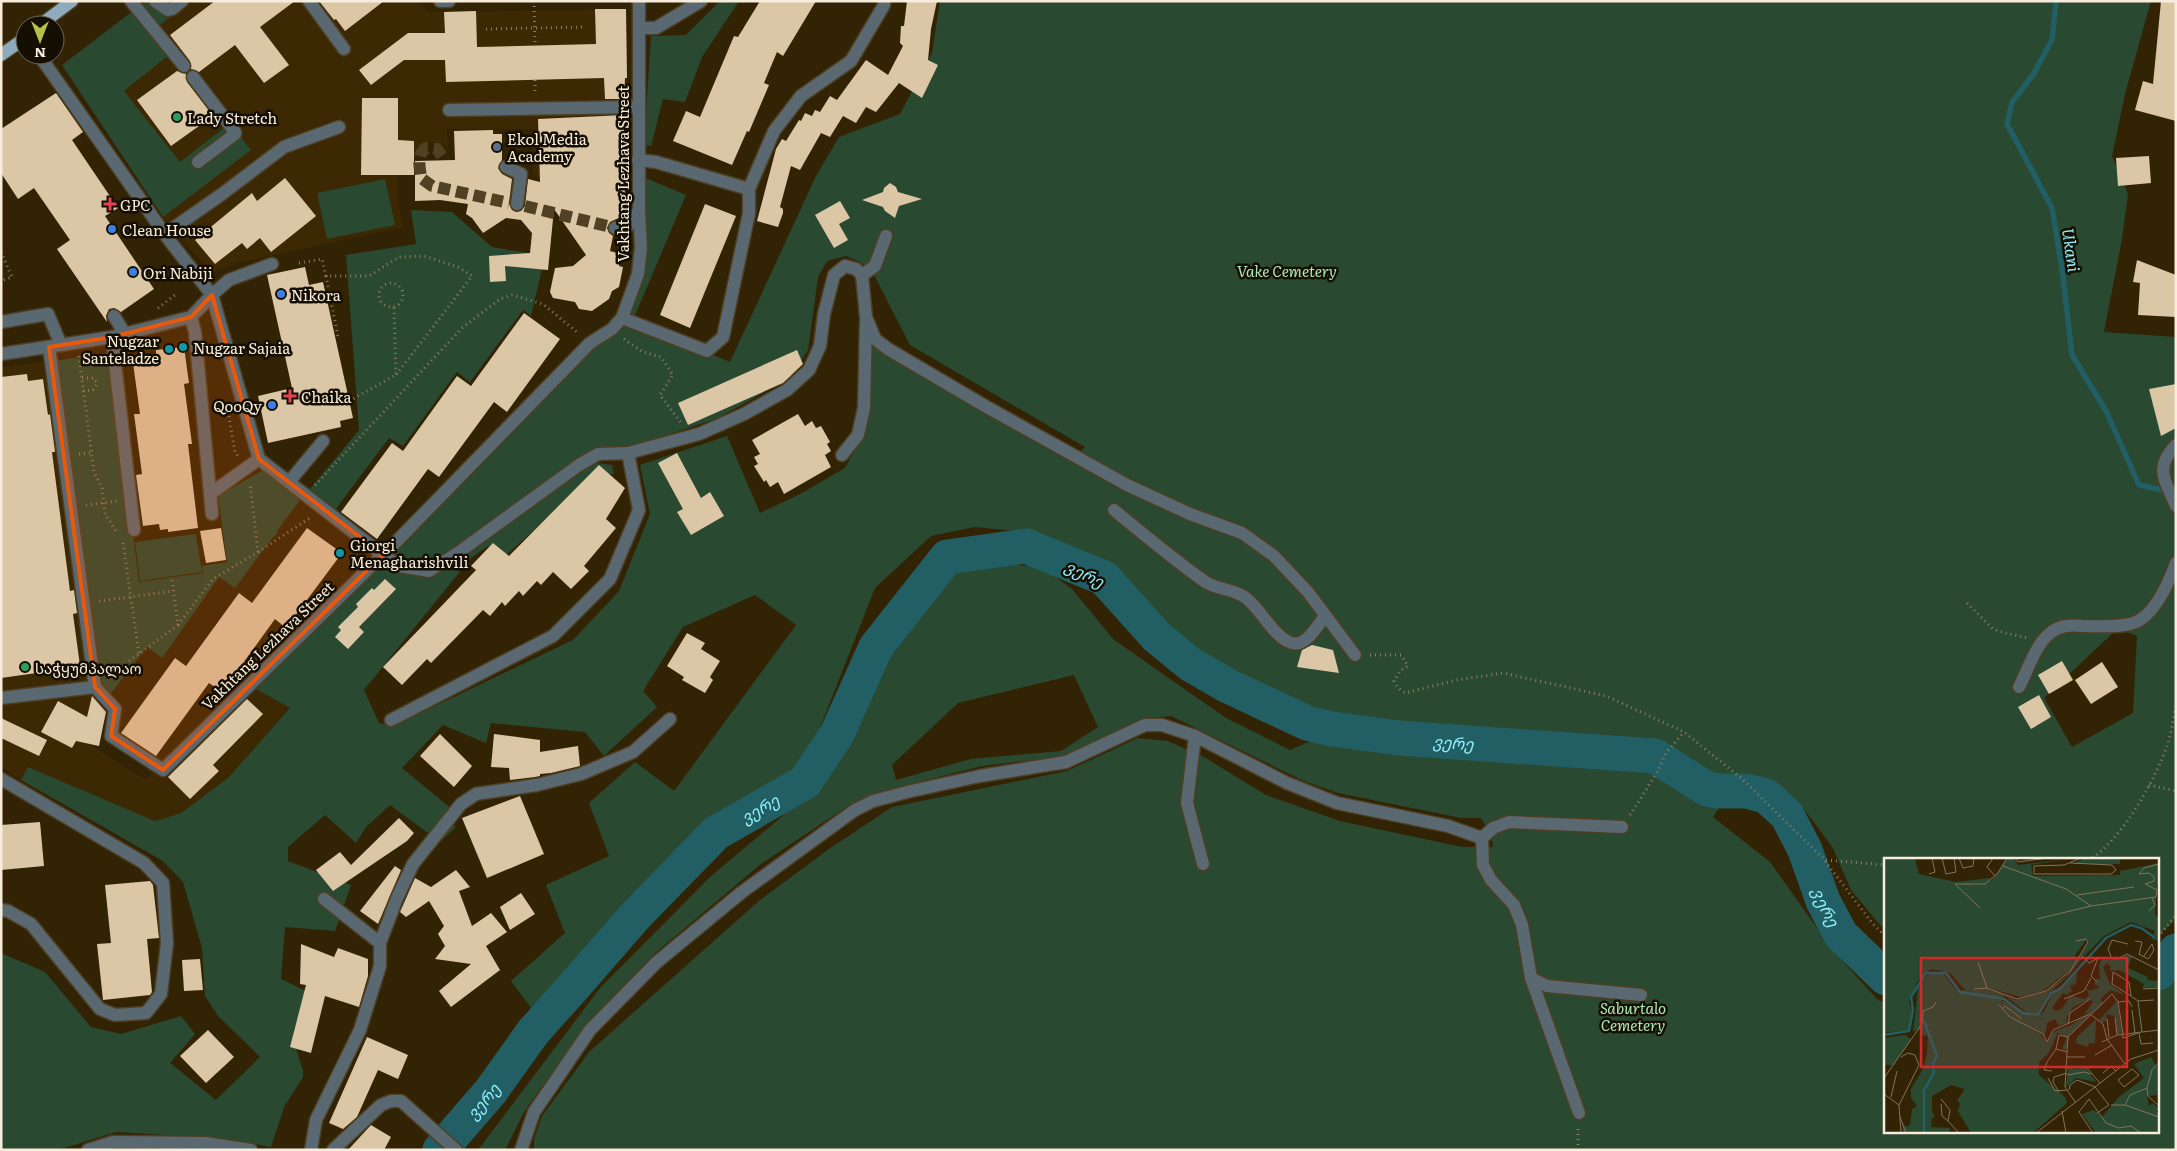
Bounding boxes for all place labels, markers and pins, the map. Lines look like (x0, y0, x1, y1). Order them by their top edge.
place label: Lady Stretch (187, 106, 277, 129)
marker: Lady Stretch (171, 111, 183, 123)
place label: Ekol Media Academy (507, 127, 588, 167)
marker: Ekol Media Academy (491, 141, 503, 153)
place label: GPC (120, 193, 151, 216)
marker: GPC (104, 198, 116, 210)
place label: Clean House (122, 218, 211, 241)
marker: Clean House (106, 223, 118, 235)
place label: Ori Nabiji (143, 261, 213, 284)
marker: Ori Nabiji (127, 266, 139, 278)
place label: Nikora (291, 283, 342, 306)
marker: Nikora (275, 288, 287, 300)
place label: Nugzar Santeladze (82, 329, 159, 369)
place label: Nugzar Sajaia (193, 336, 291, 359)
marker: Nugzar Sajaia (177, 341, 189, 353)
marker: Nugzar Santeladze (163, 343, 175, 355)
place label: Chaika (301, 385, 352, 408)
marker: Chaika (283, 389, 297, 403)
place label: QooQy (213, 394, 262, 417)
marker: QooQy (266, 399, 278, 411)
place label: Giorgi Menagharishvili (350, 533, 469, 573)
marker: Giorgi Menagharishvili (334, 547, 346, 559)
place label: საჭყუმპალაო (35, 656, 142, 679)
marker: საჭყუმპალაო (19, 661, 31, 673)

